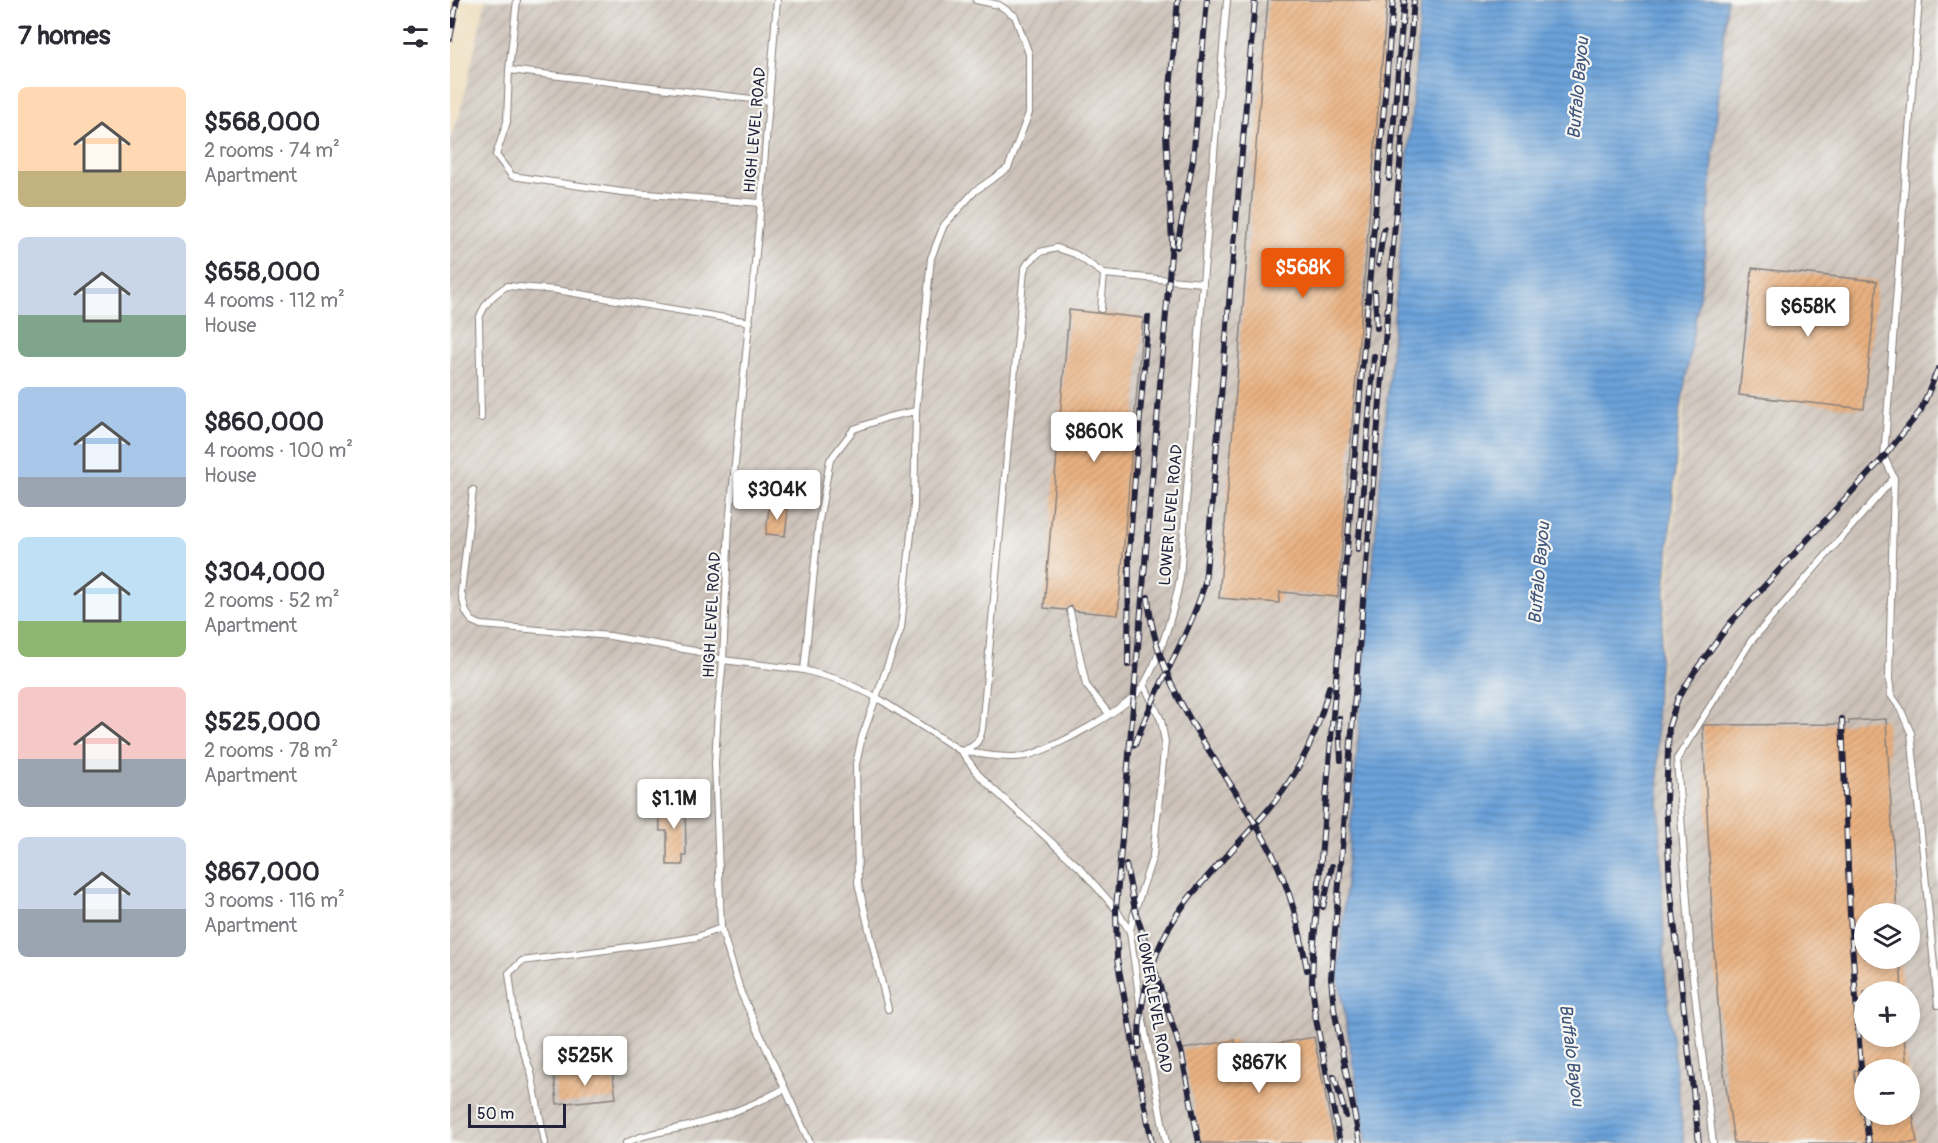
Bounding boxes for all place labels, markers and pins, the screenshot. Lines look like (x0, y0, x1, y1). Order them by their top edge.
pin: $568K (1261, 248, 1345, 299)
pin: $658K (1766, 287, 1850, 338)
pin: $860K (1052, 412, 1136, 463)
pin: $304K (735, 470, 819, 521)
pin: $1.1M (632, 779, 716, 830)
pin: $525K (543, 1036, 627, 1087)
pin: $867K (1217, 1043, 1301, 1094)

